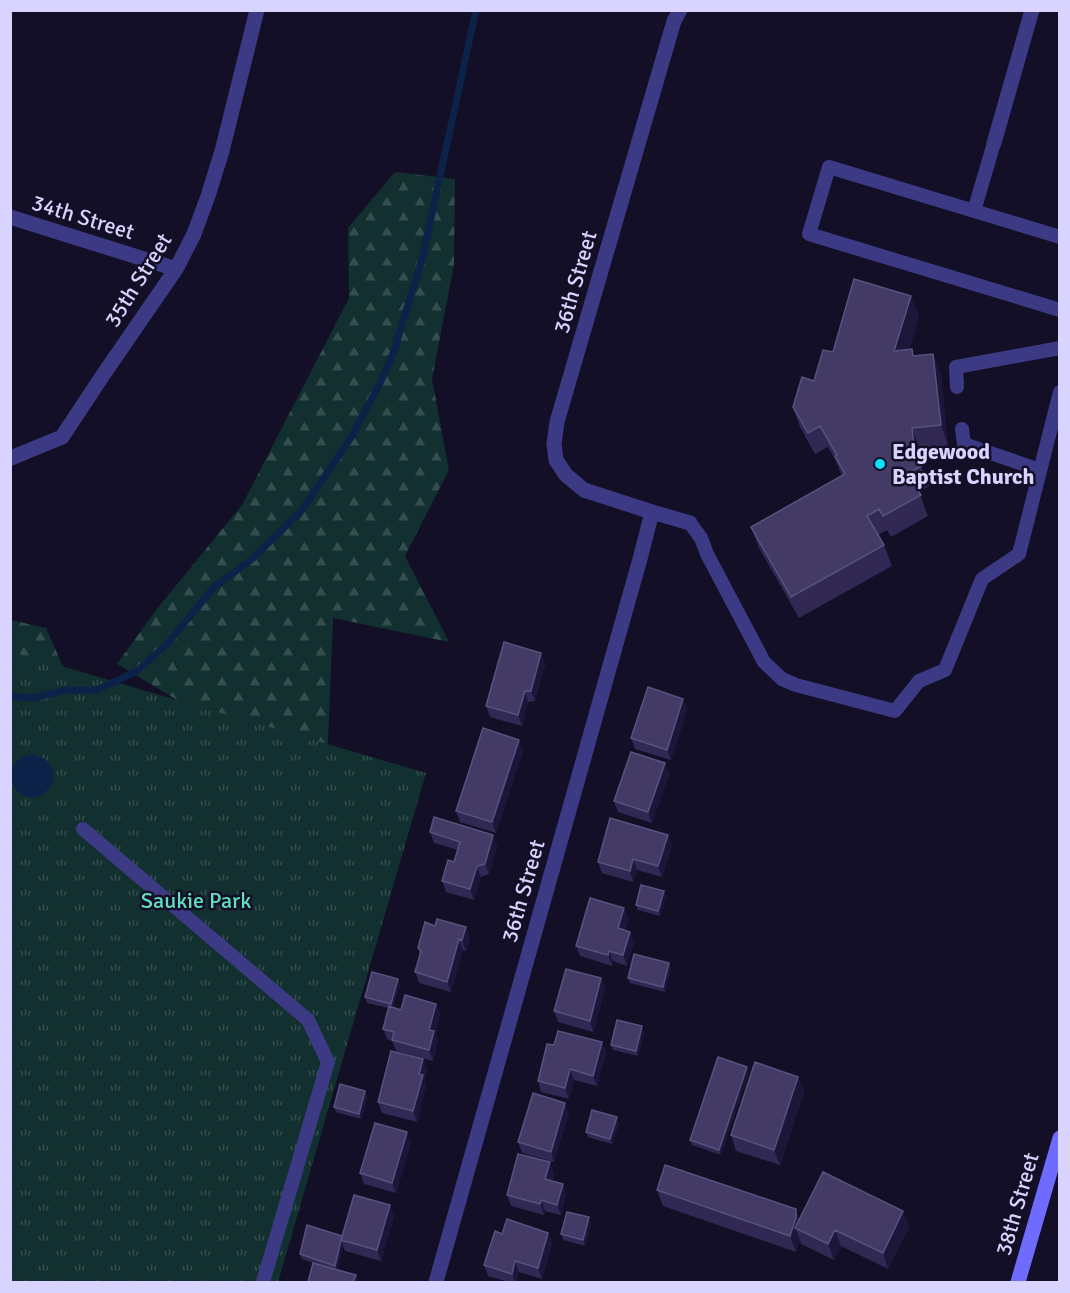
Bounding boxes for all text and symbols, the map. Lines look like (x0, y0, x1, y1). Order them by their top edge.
street label: 34th Street (29, 189, 138, 245)
street label: 36th Street (547, 227, 603, 336)
street label: 35th Street (99, 228, 178, 332)
place label: Edgewood Baptist Church (892, 438, 1035, 490)
marker: Edgewood Baptist Church (873, 457, 887, 471)
street label: 36th Street (495, 836, 551, 945)
park label: Saukie Park (141, 887, 251, 914)
street label: 38th Street (989, 1149, 1045, 1258)

